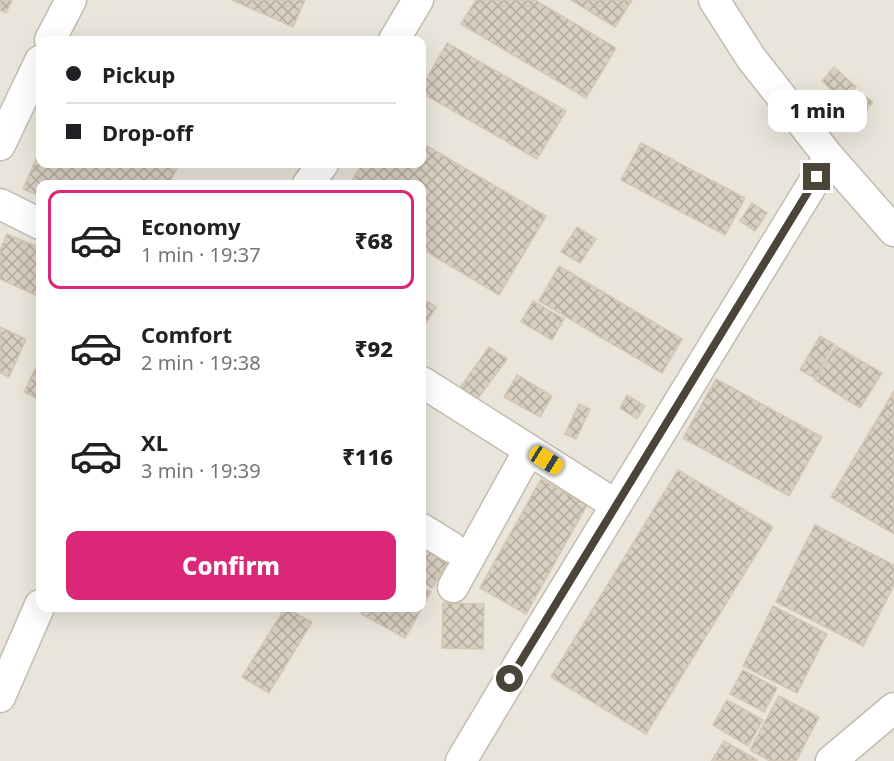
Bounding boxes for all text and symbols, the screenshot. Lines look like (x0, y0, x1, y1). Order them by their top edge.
text: Pickup (102, 59, 175, 89)
callout: 1 min (768, 90, 866, 132)
text: 1 min (790, 97, 845, 124)
text: Drop-off (102, 117, 193, 147)
route end (803, 163, 830, 190)
text: Economy (141, 211, 240, 241)
icon: car (69, 213, 123, 267)
text: ₹68 (355, 225, 393, 255)
text: 1 min · 19:37 (141, 241, 261, 268)
text: Comfort (141, 319, 232, 349)
icon: car (69, 321, 123, 375)
text: ₹92 (355, 333, 393, 363)
text: 2 min · 19:38 (141, 349, 261, 376)
text: XL (141, 427, 168, 457)
icon: car (69, 429, 123, 483)
text: ₹116 (342, 441, 393, 471)
car (526, 443, 566, 477)
text: 3 min · 19:39 (141, 457, 261, 484)
button: Confirm (66, 531, 396, 600)
route start (496, 665, 523, 692)

